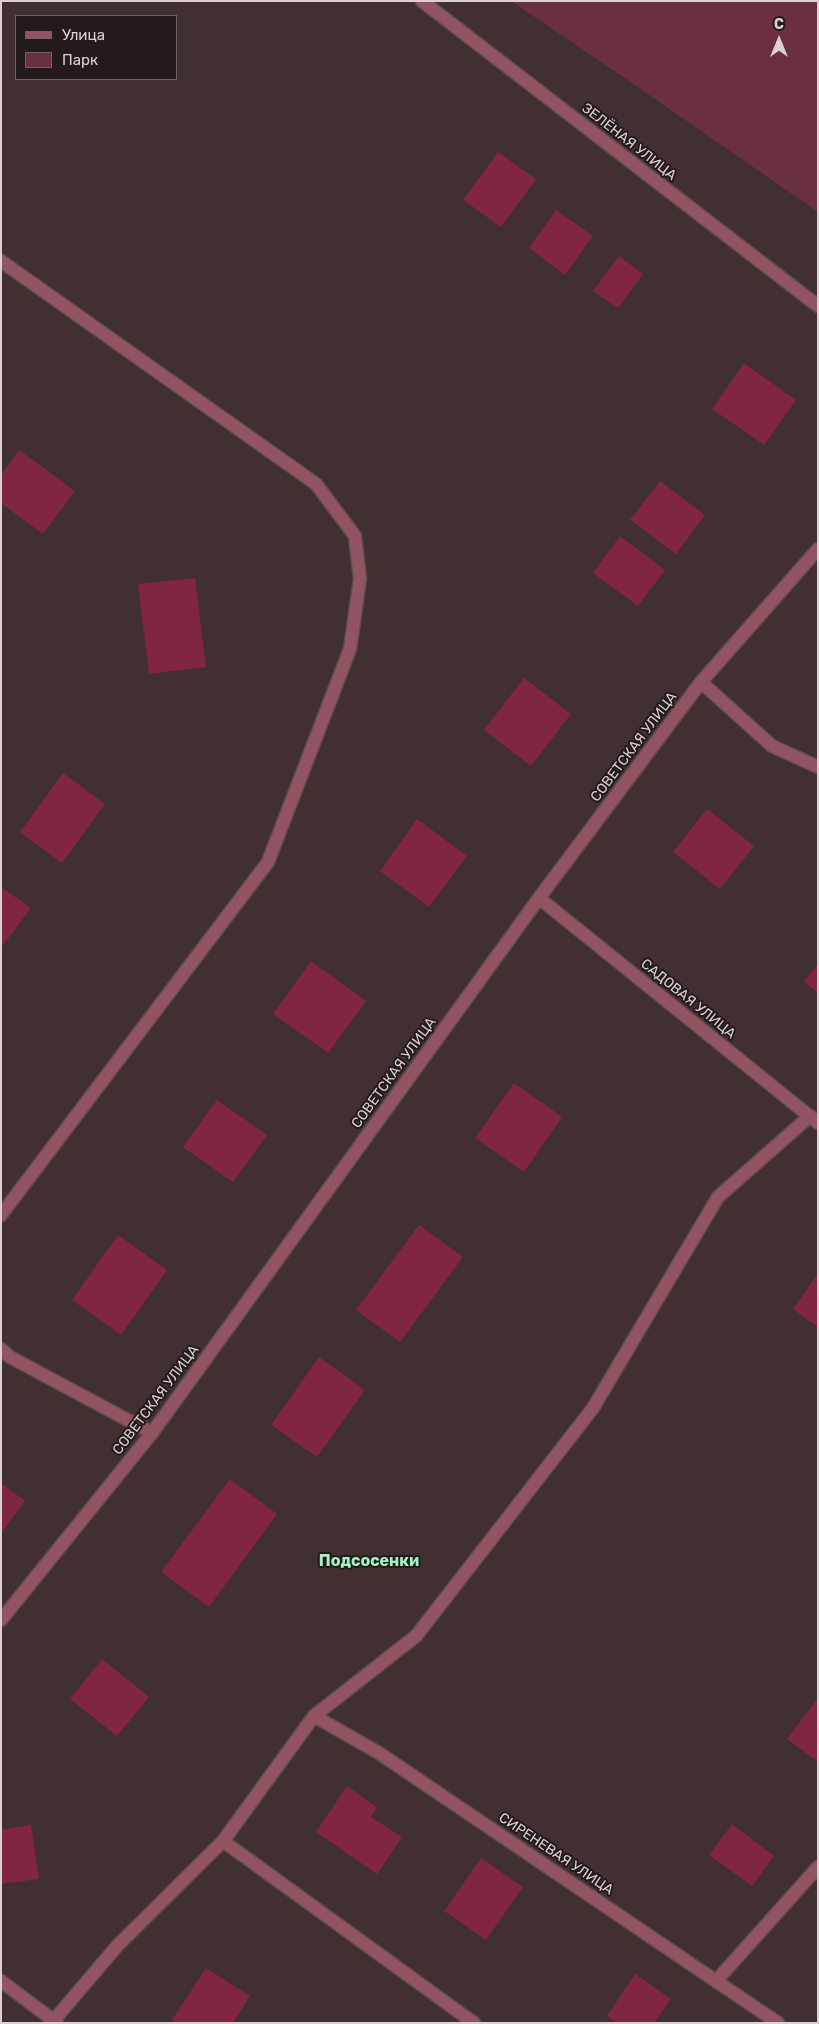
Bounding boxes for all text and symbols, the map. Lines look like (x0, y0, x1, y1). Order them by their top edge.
legend (15, 15, 178, 80)
north arrow (754, 15, 804, 65)
text: С (774, 16, 784, 33)
text: Улица (62, 26, 105, 44)
text: Парк (62, 51, 98, 69)
street label: ЗЕЛЁНАЯ УЛИЦА (578, 100, 680, 184)
street label: СОВЕТСКАЯ УЛИЦА (587, 689, 681, 805)
street label: САДОВАЯ УЛИЦА (637, 956, 739, 1042)
street label: СОВЕТСКАЯ УЛИЦА (348, 1014, 440, 1132)
street label: СОВЕТСКАЯ УЛИЦА (109, 1342, 203, 1458)
district label: Подсосенки (319, 1551, 419, 1571)
street label: СИРЕНЕВАЯ УЛИЦА (495, 1809, 617, 1899)

